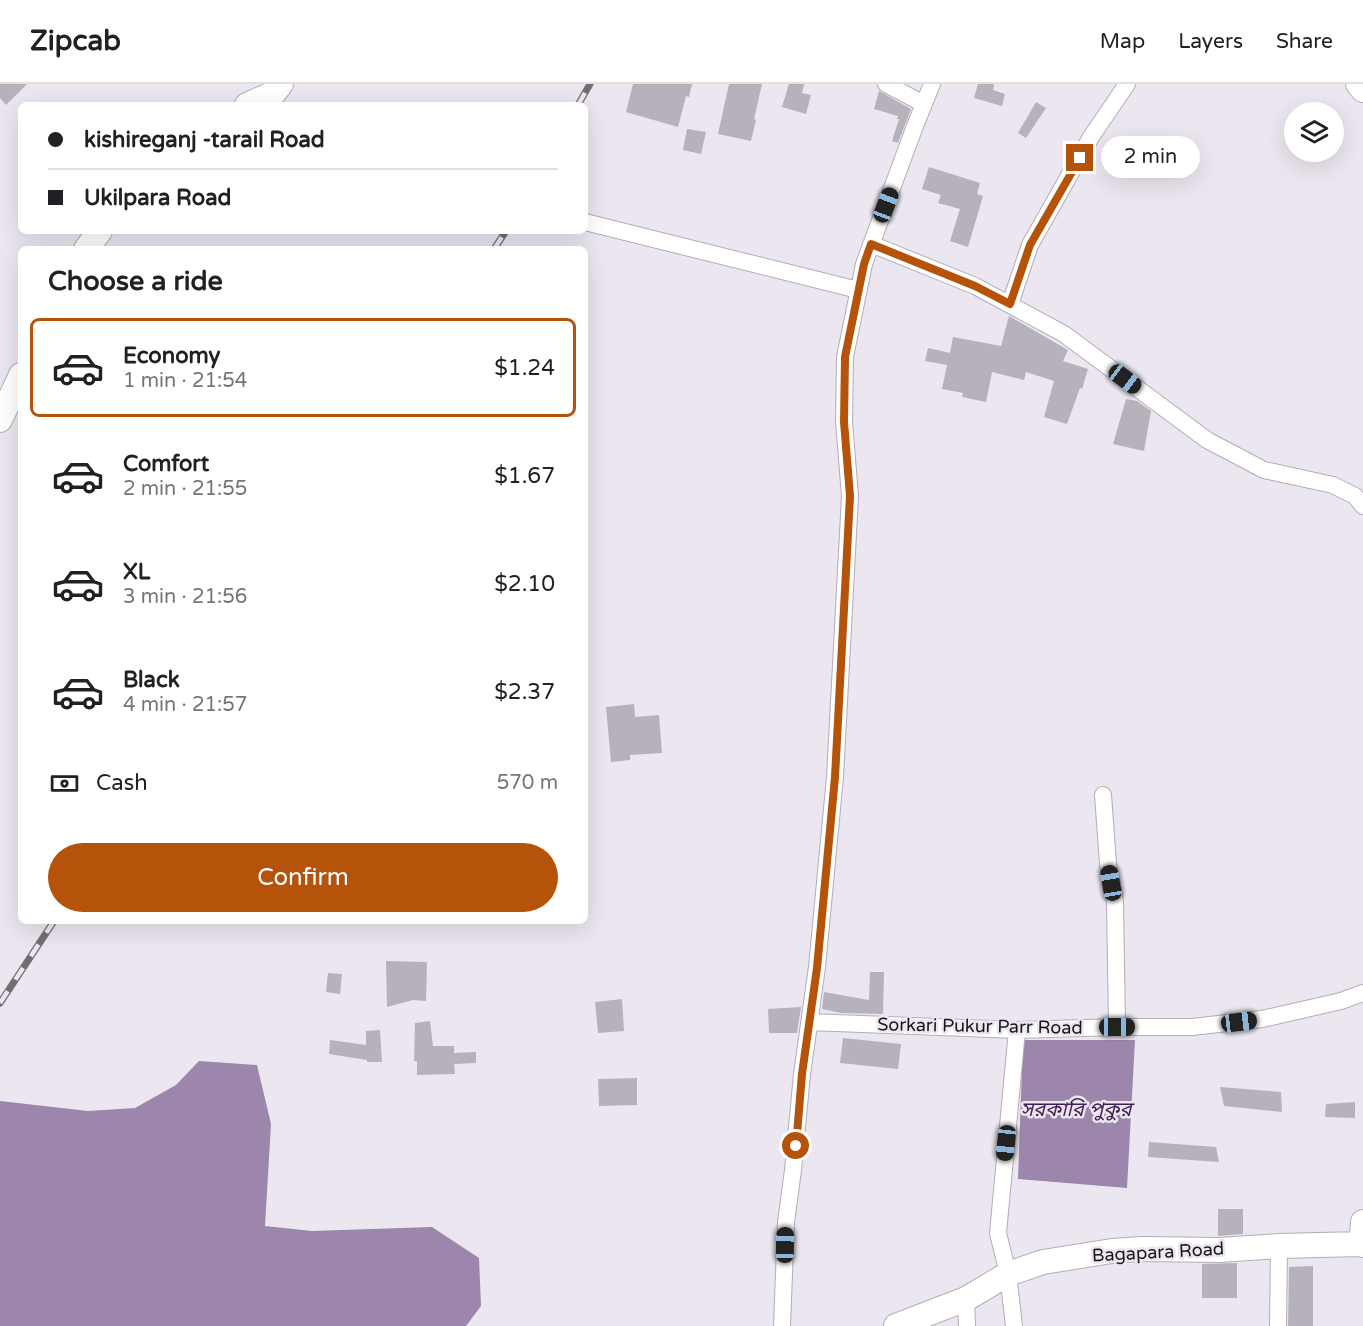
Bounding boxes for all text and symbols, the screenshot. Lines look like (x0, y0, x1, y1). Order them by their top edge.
text: Zipcab (30, 24, 121, 58)
text: Map (1100, 29, 1145, 54)
text: Layers (1178, 29, 1243, 54)
text: Share (1276, 29, 1333, 54)
map controls (1284, 102, 1344, 162)
button: layers (1284, 102, 1344, 162)
text: kishireganj -tarail Road (84, 127, 325, 153)
callout: 2 min (1101, 137, 1200, 179)
route end (1066, 144, 1093, 171)
text: 2 min (1124, 145, 1177, 169)
text: Ukilpara Road (84, 185, 231, 211)
car (871, 185, 901, 225)
text: Choose a ride (48, 265, 223, 298)
icon: car (51, 341, 105, 395)
text: Economy (123, 343, 220, 369)
text: $1.24 (494, 355, 555, 381)
car (1105, 361, 1145, 397)
text: 1 min · 21:54 (123, 369, 247, 393)
icon: car (51, 449, 105, 503)
text: Comfort (123, 451, 209, 477)
text: $1.67 (494, 463, 555, 489)
text: 2 min · 21:55 (123, 477, 247, 501)
icon: car (51, 557, 105, 611)
text: XL (123, 559, 150, 585)
text: $2.10 (494, 571, 555, 597)
text: 3 min · 21:56 (123, 585, 247, 609)
icon: car (51, 665, 105, 719)
text: Black (123, 667, 180, 693)
text: $2.37 (494, 679, 555, 705)
text: 4 min · 21:57 (123, 693, 247, 717)
icon: cash (48, 767, 81, 800)
text: Cash (96, 770, 148, 796)
text: 570 m (497, 771, 558, 795)
button: Confirm (48, 843, 558, 912)
car (1099, 864, 1123, 902)
car (1220, 1011, 1258, 1033)
street label: Sorkari Pukur Parr Road (877, 1013, 1083, 1039)
car (1099, 1018, 1135, 1036)
water label: সরকারি পুকুর (1021, 1098, 1135, 1122)
car (995, 1124, 1017, 1162)
route start (782, 1132, 809, 1159)
car (776, 1227, 794, 1263)
street label: Bagapara Road (1091, 1238, 1225, 1266)

